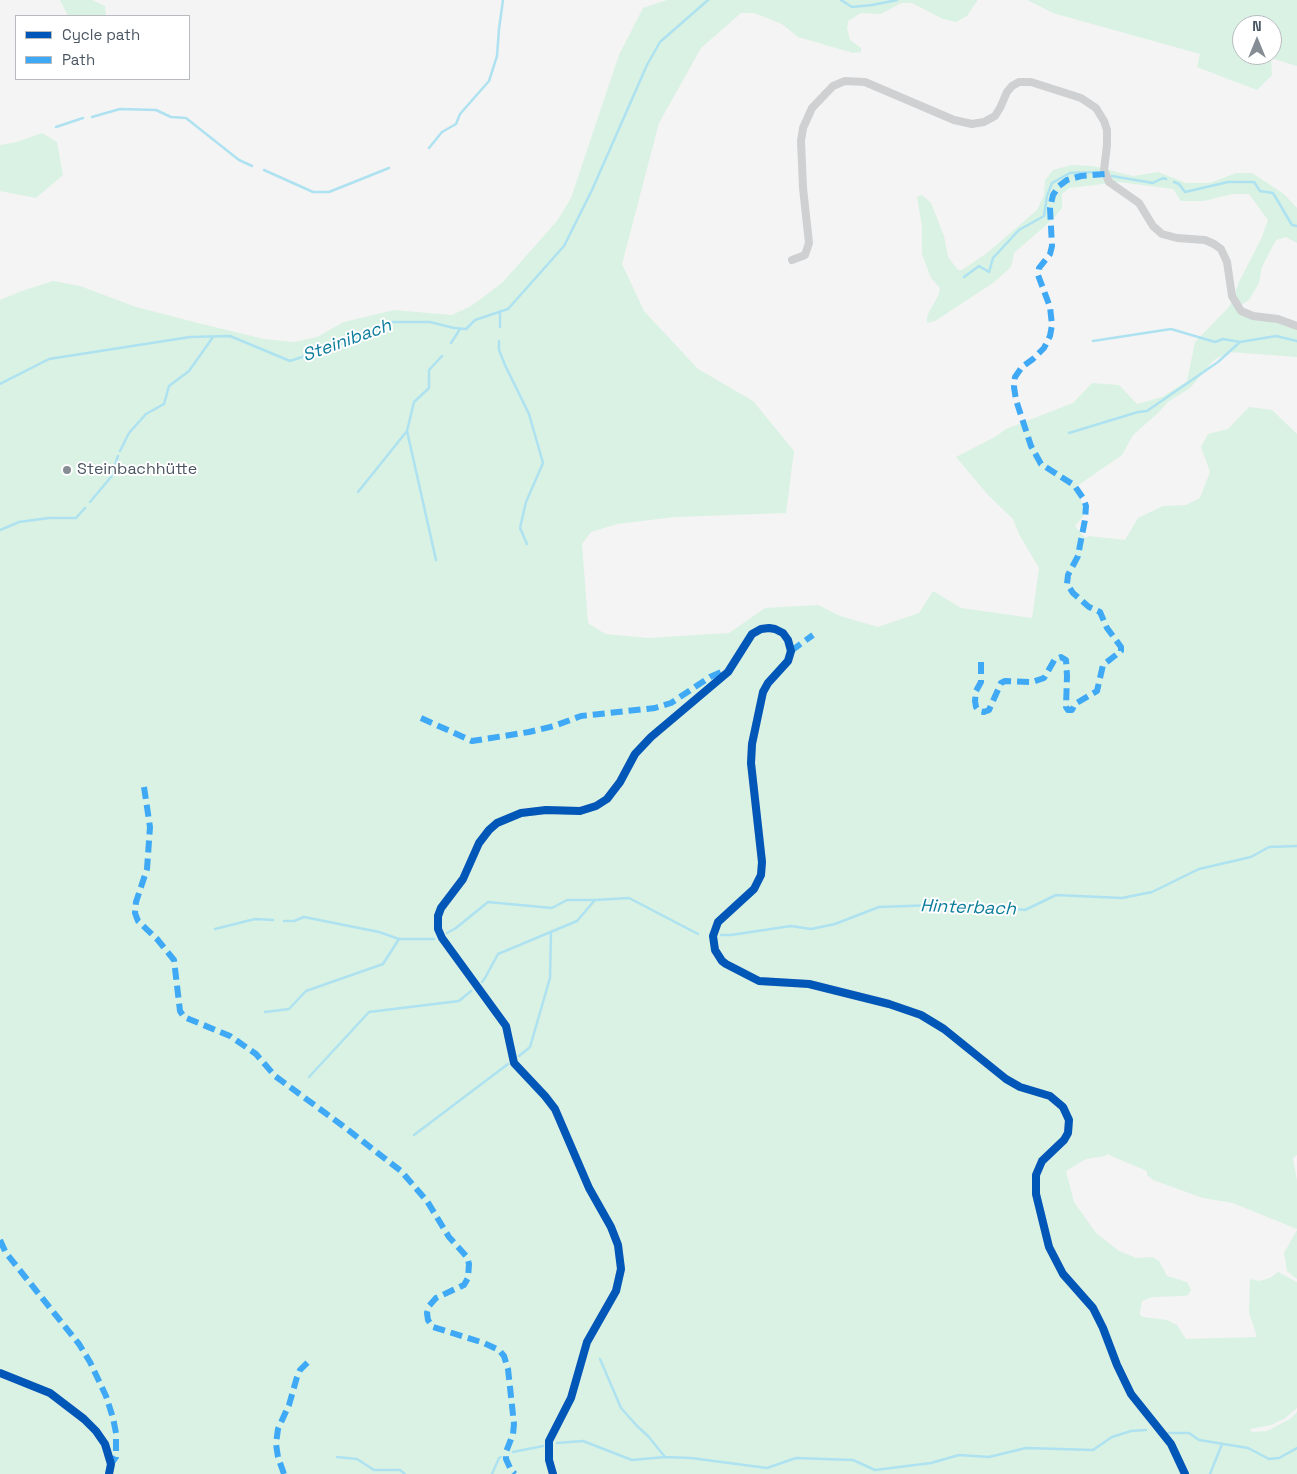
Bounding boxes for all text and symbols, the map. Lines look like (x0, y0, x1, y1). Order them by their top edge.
legend (15, 15, 190, 80)
north arrow (1232, 15, 1282, 65)
text: N (1252, 17, 1262, 35)
text: Cycle path (62, 25, 140, 44)
text: Path (62, 50, 95, 69)
water label: Steinibach (300, 315, 394, 367)
place label: Steinbachhütte (77, 460, 197, 480)
marker: Steinbachhütte (61, 464, 73, 476)
water label: Hinterbach (920, 896, 1016, 920)

